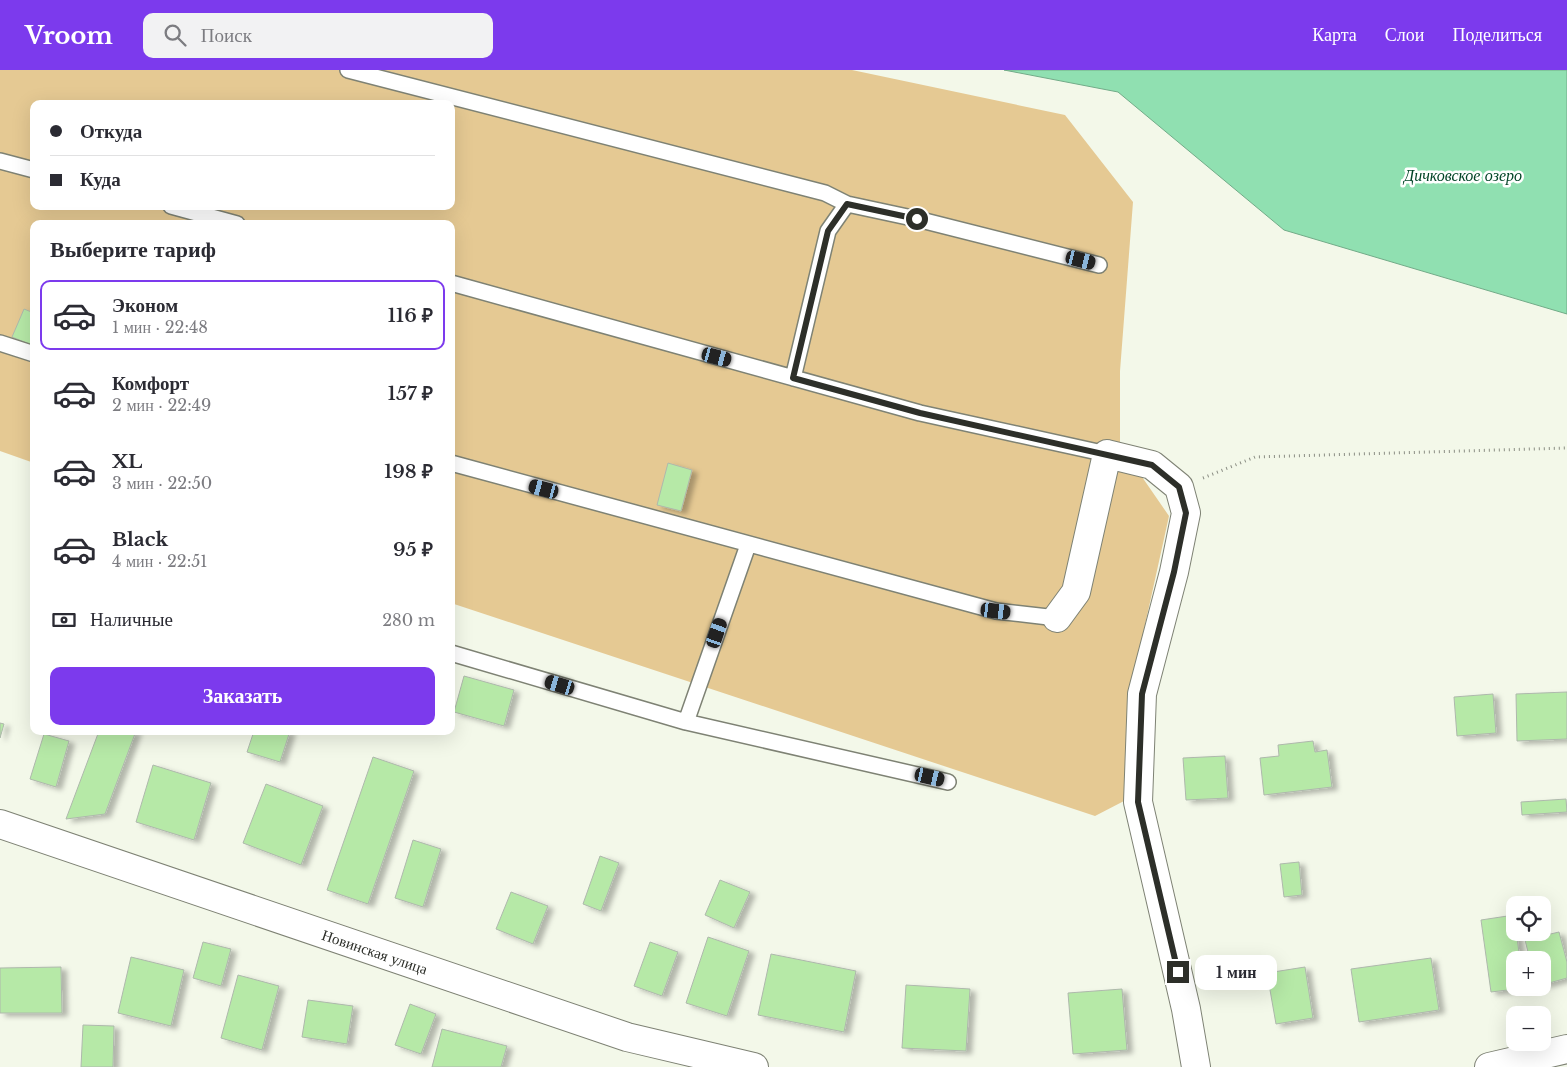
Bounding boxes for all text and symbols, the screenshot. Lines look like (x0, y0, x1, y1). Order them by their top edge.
search box (143, 13, 493, 58)
text: Vroom (25, 21, 113, 50)
icon: search (161, 21, 189, 49)
text: Поиск (201, 24, 252, 47)
text: Карта (1312, 24, 1357, 46)
text: Слои (1385, 24, 1424, 46)
text: Поделиться (1452, 24, 1542, 46)
text: Откуда (80, 120, 142, 143)
water label: Дичковское озеро (1402, 165, 1522, 185)
text: Куда (80, 168, 121, 191)
route start (906, 208, 928, 230)
text: Выберите тариф (50, 236, 216, 263)
car (1064, 249, 1097, 271)
icon: car (52, 293, 97, 338)
text: Эконом (112, 294, 178, 317)
text: 116 ₽ (387, 304, 433, 327)
text: 1 мин · 22:48 (112, 317, 208, 337)
car (700, 346, 733, 368)
icon: car (52, 371, 97, 416)
text: Комфорт (112, 372, 189, 395)
text: 157 ₽ (388, 382, 433, 405)
text: 2 мин · 22:49 (112, 395, 211, 415)
icon: car (52, 449, 97, 494)
text: XL (112, 450, 142, 473)
text: 198 ₽ (384, 460, 433, 483)
text: 3 мин · 22:50 (112, 473, 212, 493)
car (527, 478, 560, 500)
icon: car (52, 527, 97, 572)
text: Black (112, 528, 168, 551)
text: 95 ₽ (393, 538, 433, 561)
text: 4 мин · 22:51 (112, 551, 207, 571)
car (980, 602, 1011, 620)
icon: cash (50, 606, 78, 634)
text: Наличные (90, 608, 173, 631)
text: 280 m (382, 610, 435, 630)
car (705, 616, 728, 650)
button: Заказать (50, 667, 435, 725)
car (543, 673, 576, 697)
car (913, 766, 946, 788)
map controls (1506, 896, 1551, 1051)
button: locate (1506, 896, 1551, 941)
street label: Новинская улица (320, 925, 430, 978)
button: + (1506, 951, 1551, 996)
callout: 1 мин (1196, 954, 1278, 990)
route end (1167, 961, 1189, 983)
text: 1 мин (1216, 962, 1256, 982)
button: − (1506, 1006, 1551, 1051)

